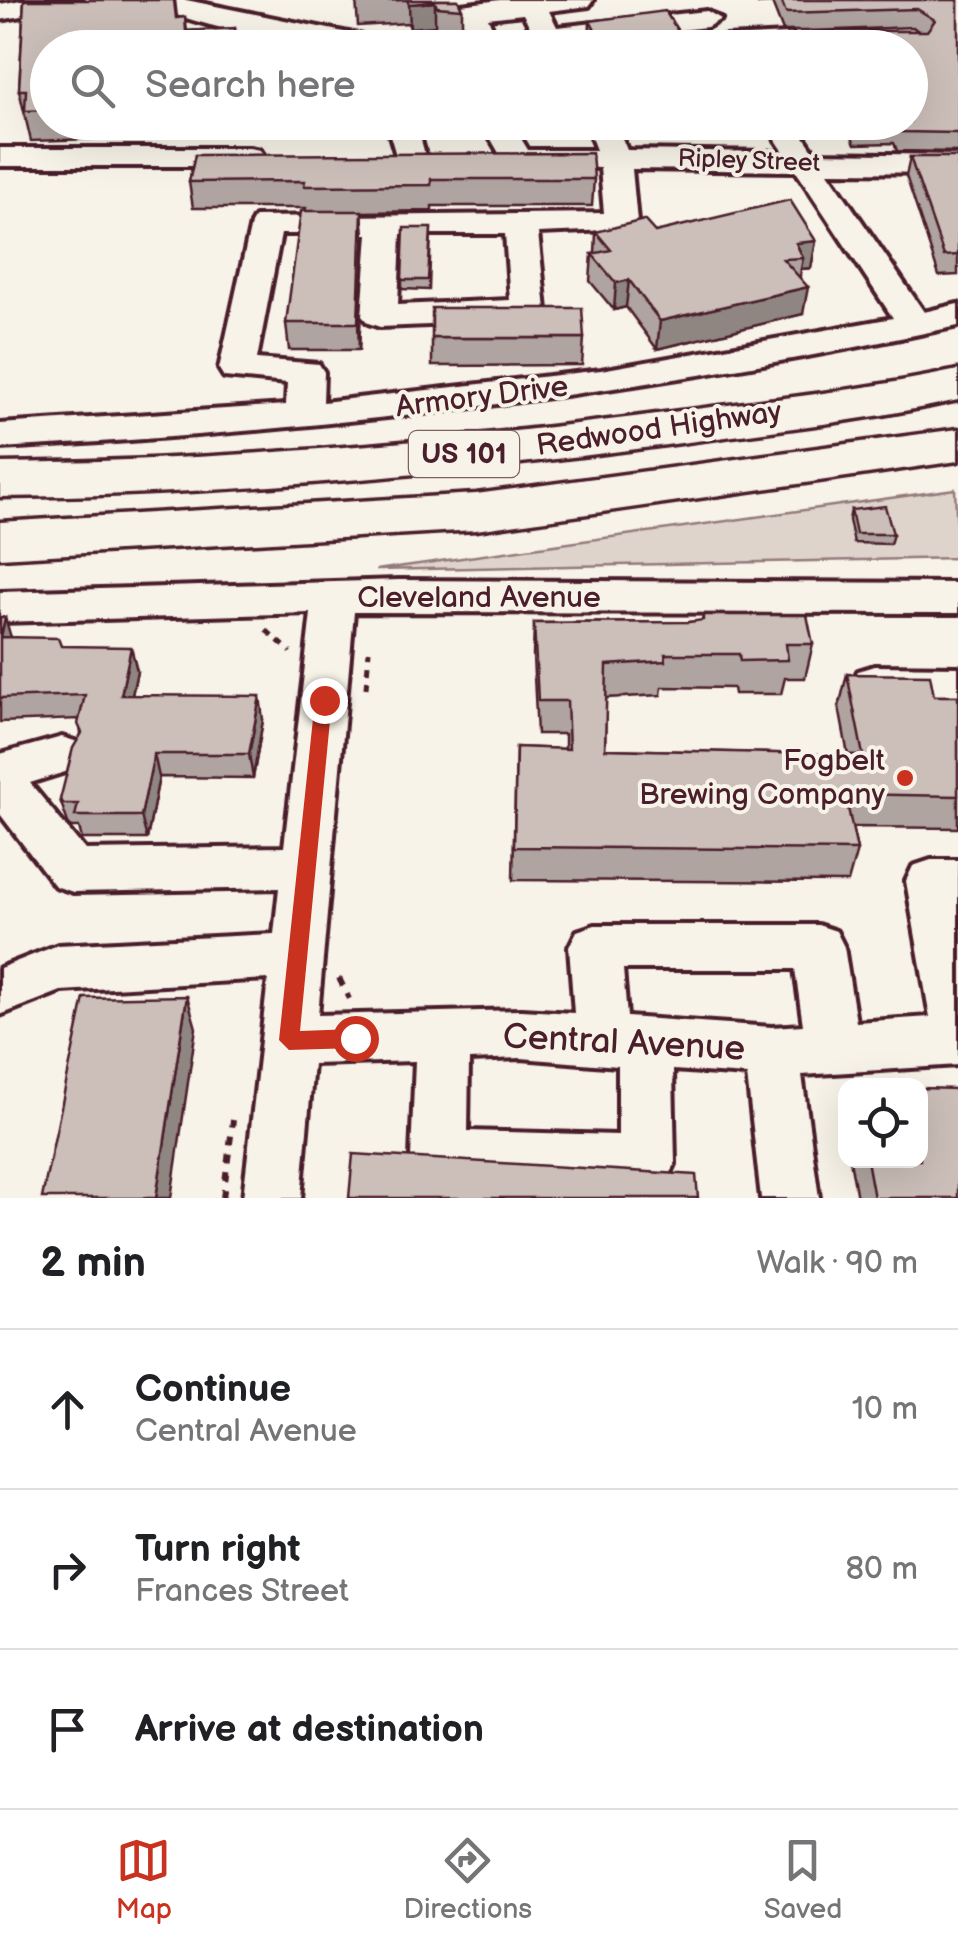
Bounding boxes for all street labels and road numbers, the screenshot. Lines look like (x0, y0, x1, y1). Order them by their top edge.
street label: Ripley Street (677, 143, 821, 179)
street label: Armory Drive (394, 369, 570, 425)
street label: Redwood Highway (534, 394, 784, 464)
road number: US 101 (409, 431, 519, 477)
street label: Cleveland Avenue (357, 580, 601, 616)
street label: Central Avenue (502, 1015, 746, 1071)

